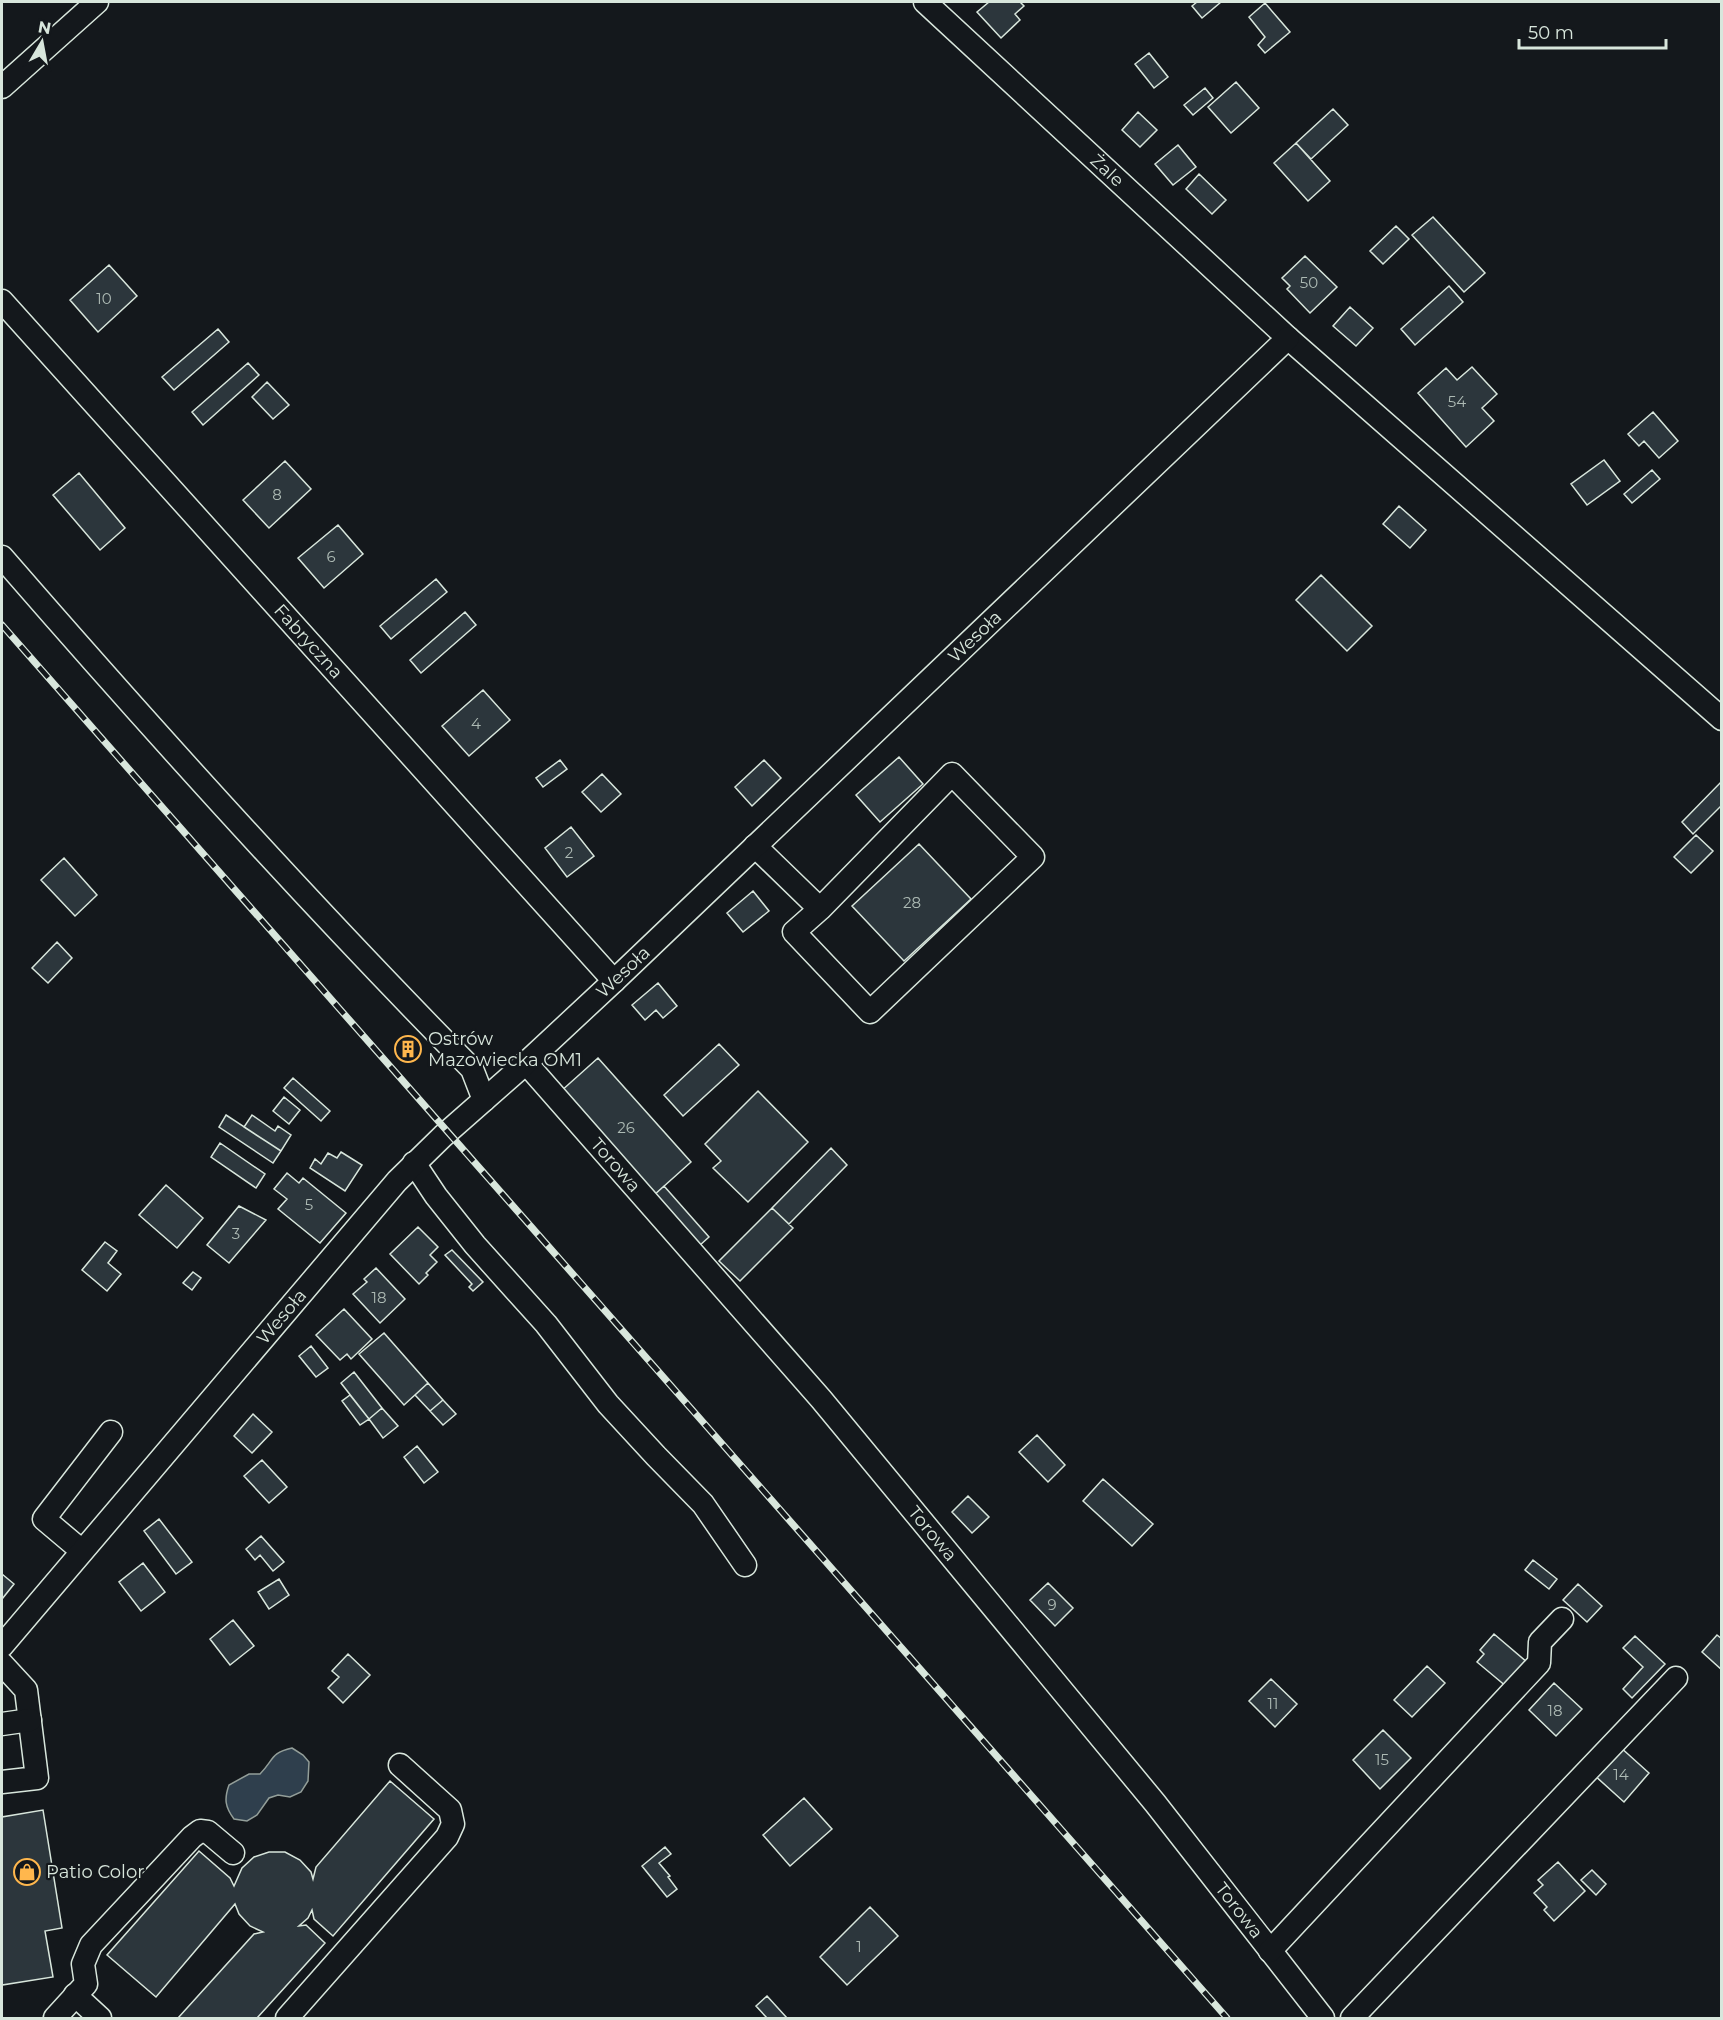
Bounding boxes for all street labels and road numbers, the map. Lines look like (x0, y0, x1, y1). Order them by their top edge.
street label: Żale (1086, 149, 1129, 192)
street label: Fabryczna (269, 600, 347, 683)
street label: Wesoła (944, 606, 1006, 667)
street label: Wesoła (592, 942, 655, 1003)
street label: Torowa (586, 1134, 645, 1197)
street label: Wesoła (252, 1285, 311, 1349)
street label: Torowa (903, 1502, 962, 1566)
street label: Torowa (1211, 1878, 1268, 1943)

